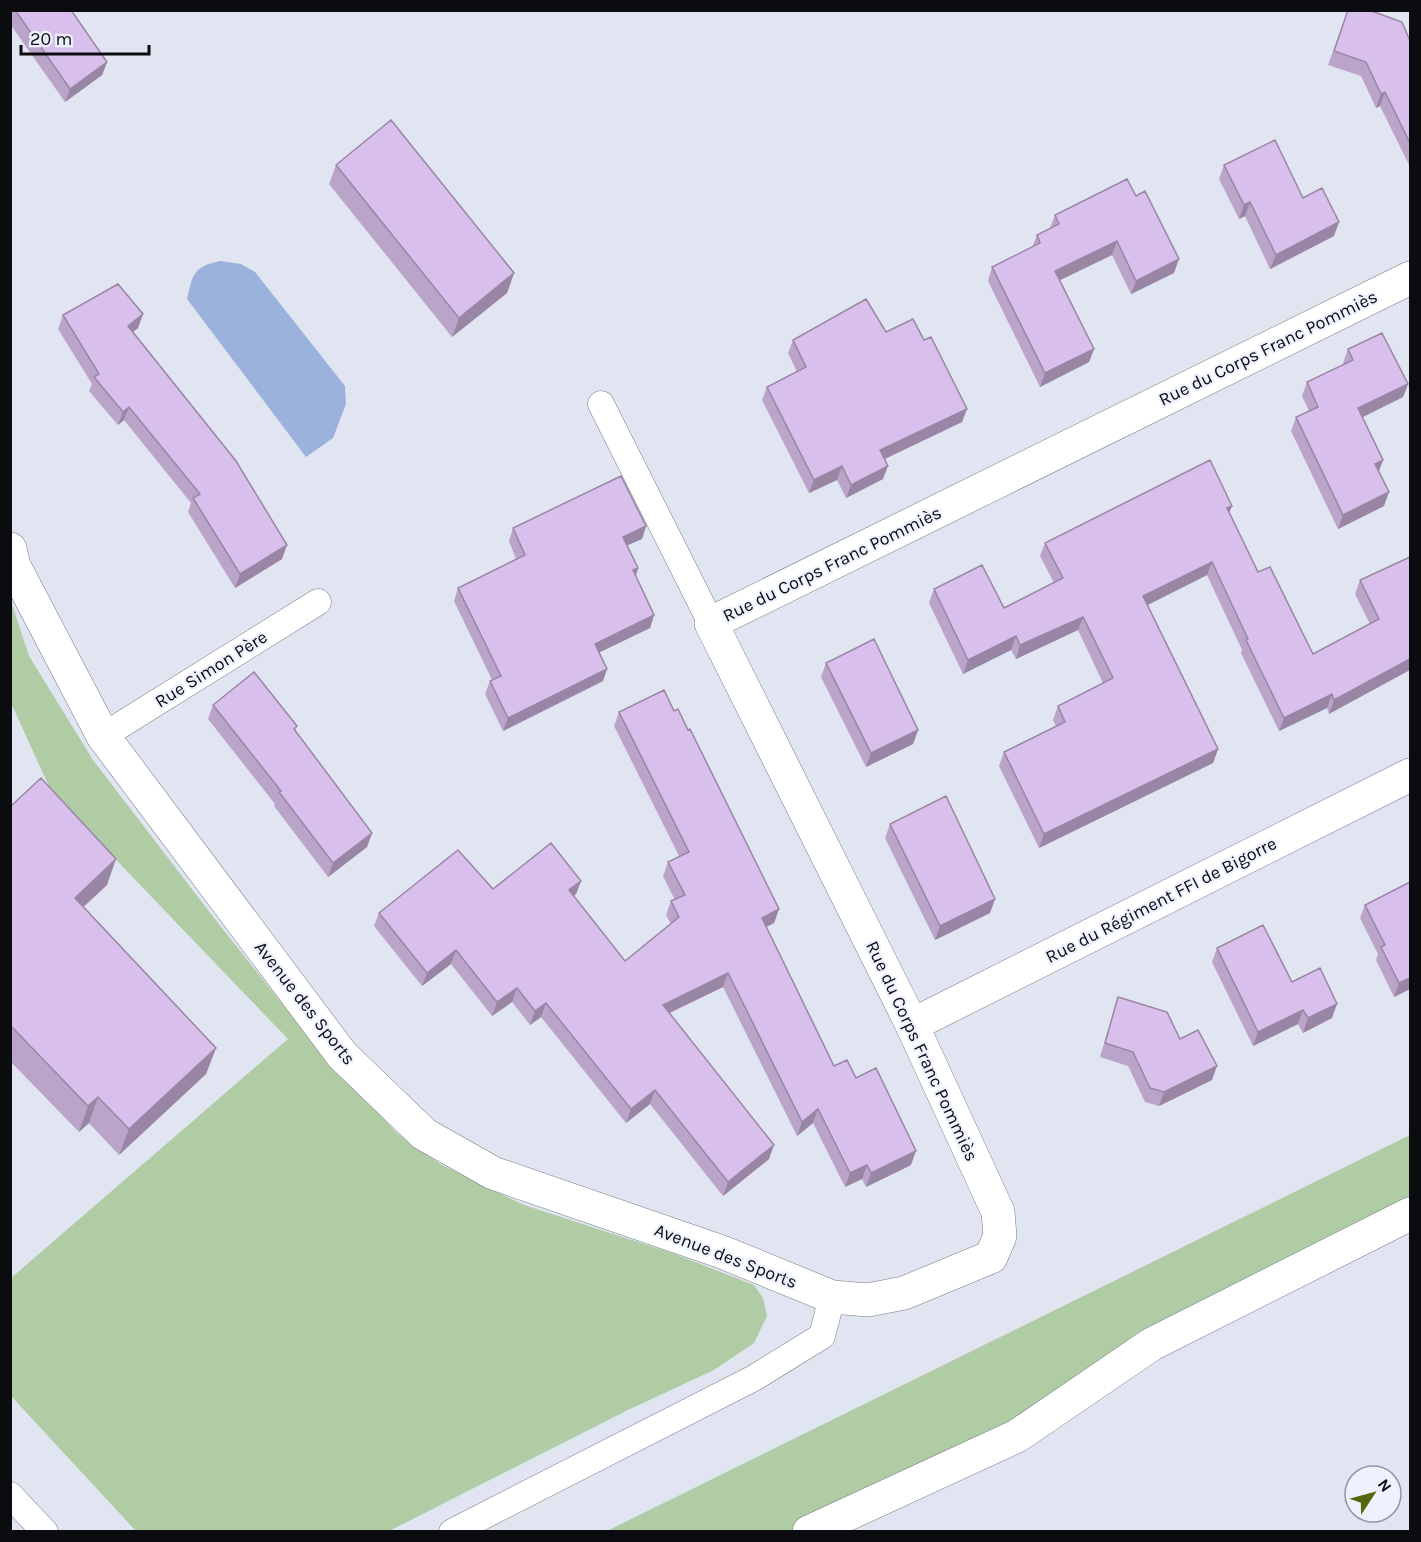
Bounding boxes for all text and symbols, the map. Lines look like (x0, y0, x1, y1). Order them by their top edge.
scale bar (21, 18, 148, 56)
text: 20 m (30, 28, 72, 50)
street label: Rue du Corps Franc Pommiès (1155, 285, 1381, 411)
street label: Rue du Corps Franc Pommiès (719, 501, 945, 627)
street label: Rue Simon Père (151, 626, 271, 712)
street label: Rue du Régiment FFI de Bigorre (1042, 832, 1280, 968)
street label: Avenue des Sports (250, 937, 360, 1069)
street label: Rue du Corps Franc Pommiès (861, 937, 983, 1165)
street label: Avenue des Sports (652, 1219, 800, 1293)
north arrow (1343, 1464, 1403, 1524)
text: N (1374, 1475, 1396, 1496)

